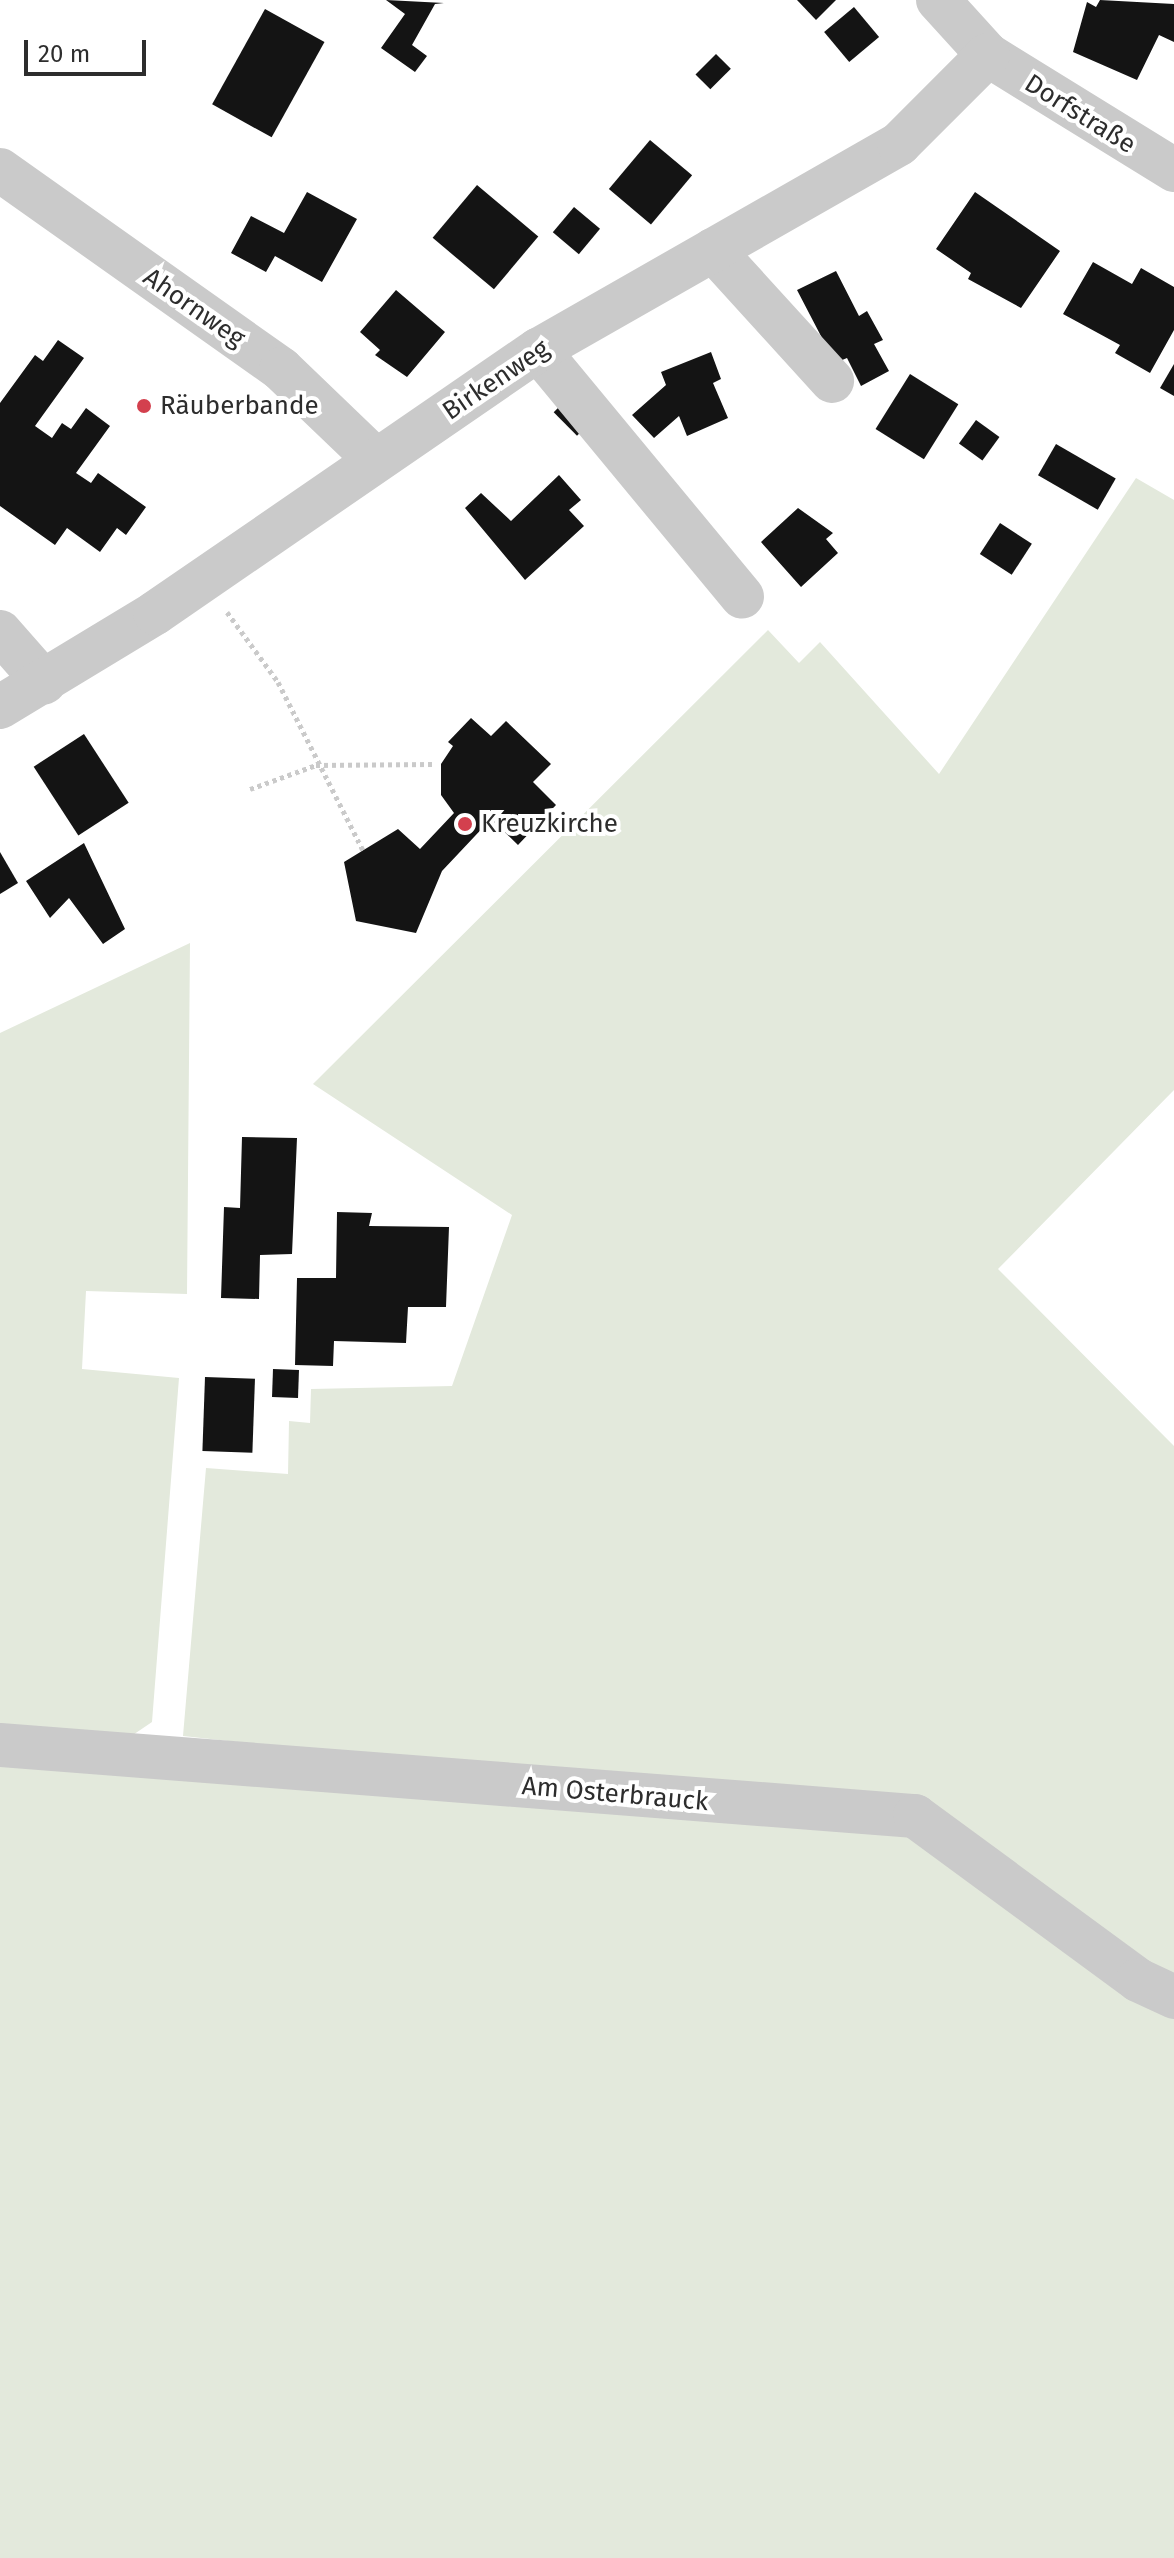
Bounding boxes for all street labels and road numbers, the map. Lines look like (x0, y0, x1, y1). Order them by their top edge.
street label: Dorfstraße (1019, 68, 1141, 160)
street label: Ahornweg (137, 262, 251, 354)
street label: Birkenweg (437, 333, 555, 427)
street label: Am Osterbrauck (521, 1770, 709, 1818)

